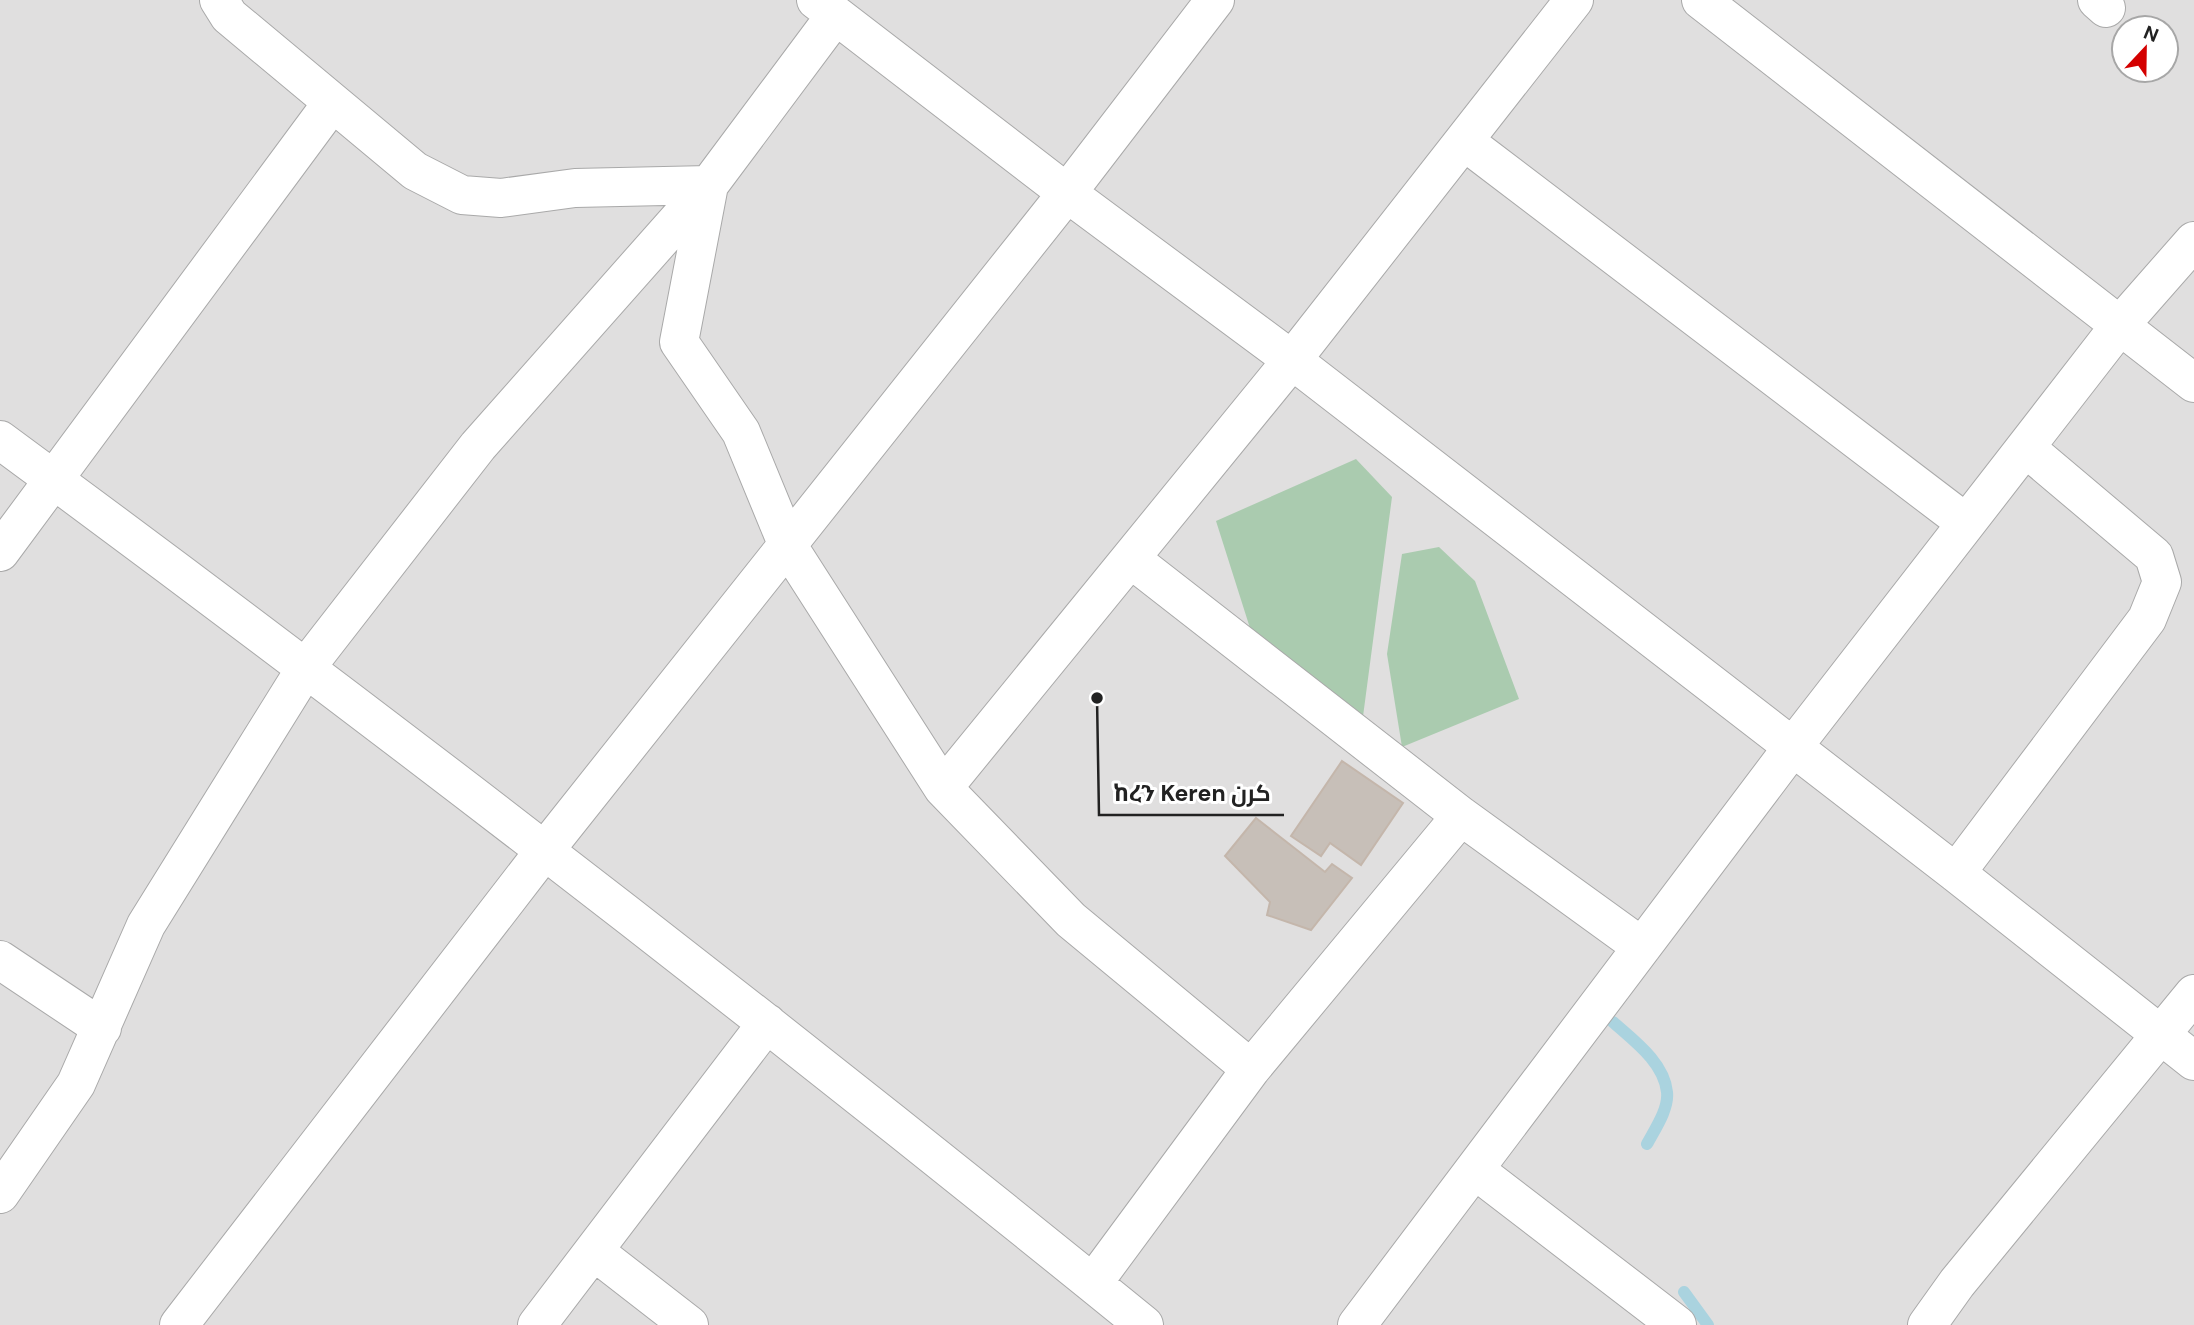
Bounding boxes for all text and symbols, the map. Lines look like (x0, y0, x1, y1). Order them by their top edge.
north arrow (2110, 14, 2180, 84)
text: N (2140, 20, 2162, 48)
callout: ከረን Keren كرن (1099, 771, 1284, 815)
text: ከረን Keren كرن (1113, 778, 1271, 808)

